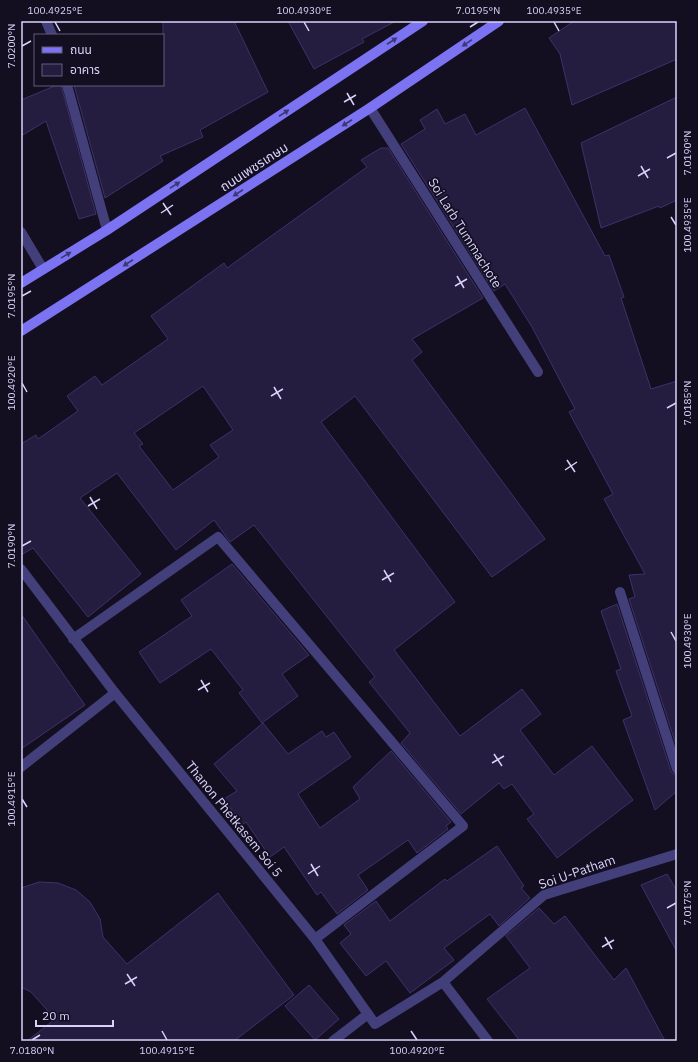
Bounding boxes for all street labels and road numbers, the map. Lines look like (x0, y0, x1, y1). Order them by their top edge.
street label: ถนนเพชรเกษม (217, 139, 291, 195)
street label: Soi Larb Tummachote (424, 175, 506, 291)
street label: Thanon Phetkasem Soi 5 (182, 758, 286, 880)
street label: Soi U-Patham (536, 851, 618, 893)

